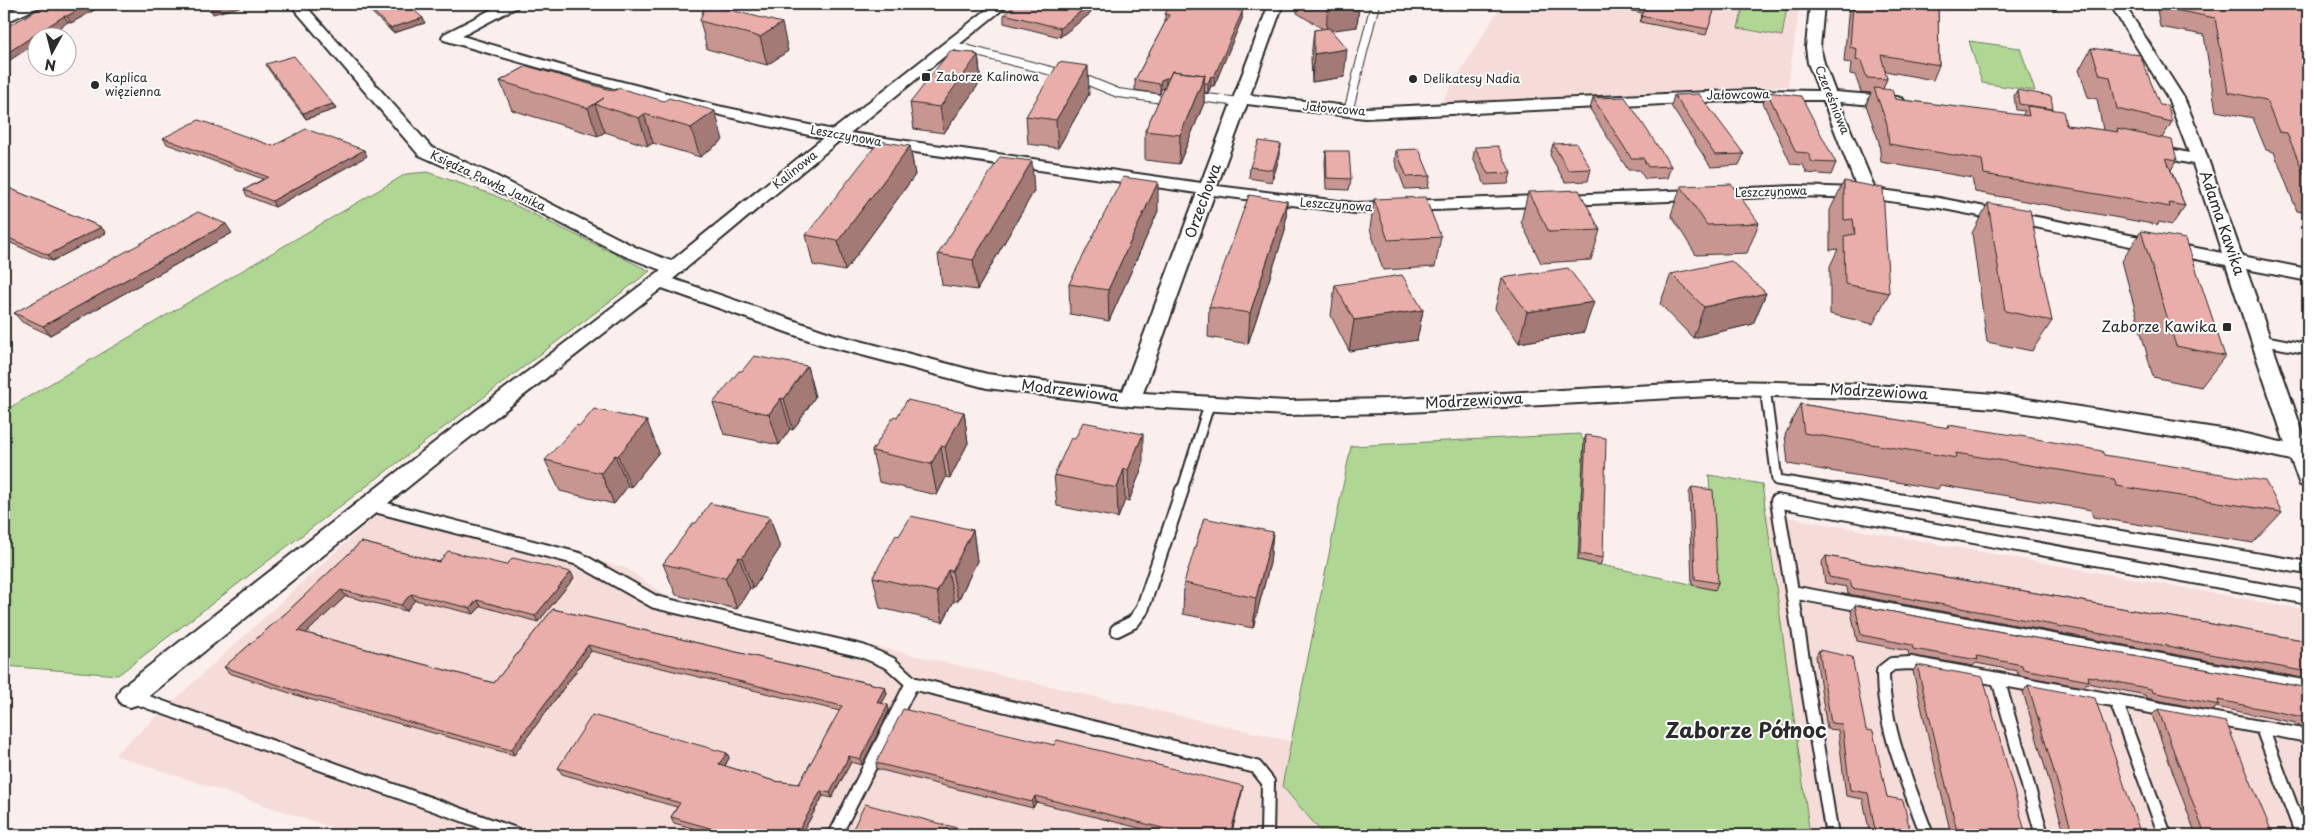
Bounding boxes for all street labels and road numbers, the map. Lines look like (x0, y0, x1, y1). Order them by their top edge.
street label: Czereśniowa (1811, 62, 1855, 137)
street label: Jałowcowa (1706, 84, 1770, 104)
street label: Jałowcowa (1302, 96, 1367, 120)
street label: Leszczynowa (809, 120, 884, 150)
street label: Księdza Pawła Janika (428, 145, 550, 215)
street label: Kalinowa (768, 145, 821, 193)
street label: Orzechowa (1177, 159, 1226, 241)
street label: Adama Kawika (2195, 167, 2252, 278)
street label: Leszczynowa (1734, 181, 1808, 201)
street label: Leszczynowa (1299, 192, 1373, 216)
street label: Modrzewiowa (1020, 372, 1121, 407)
street label: Modrzewiowa (1829, 376, 1929, 405)
street label: Modrzewiowa (1424, 385, 1524, 414)

